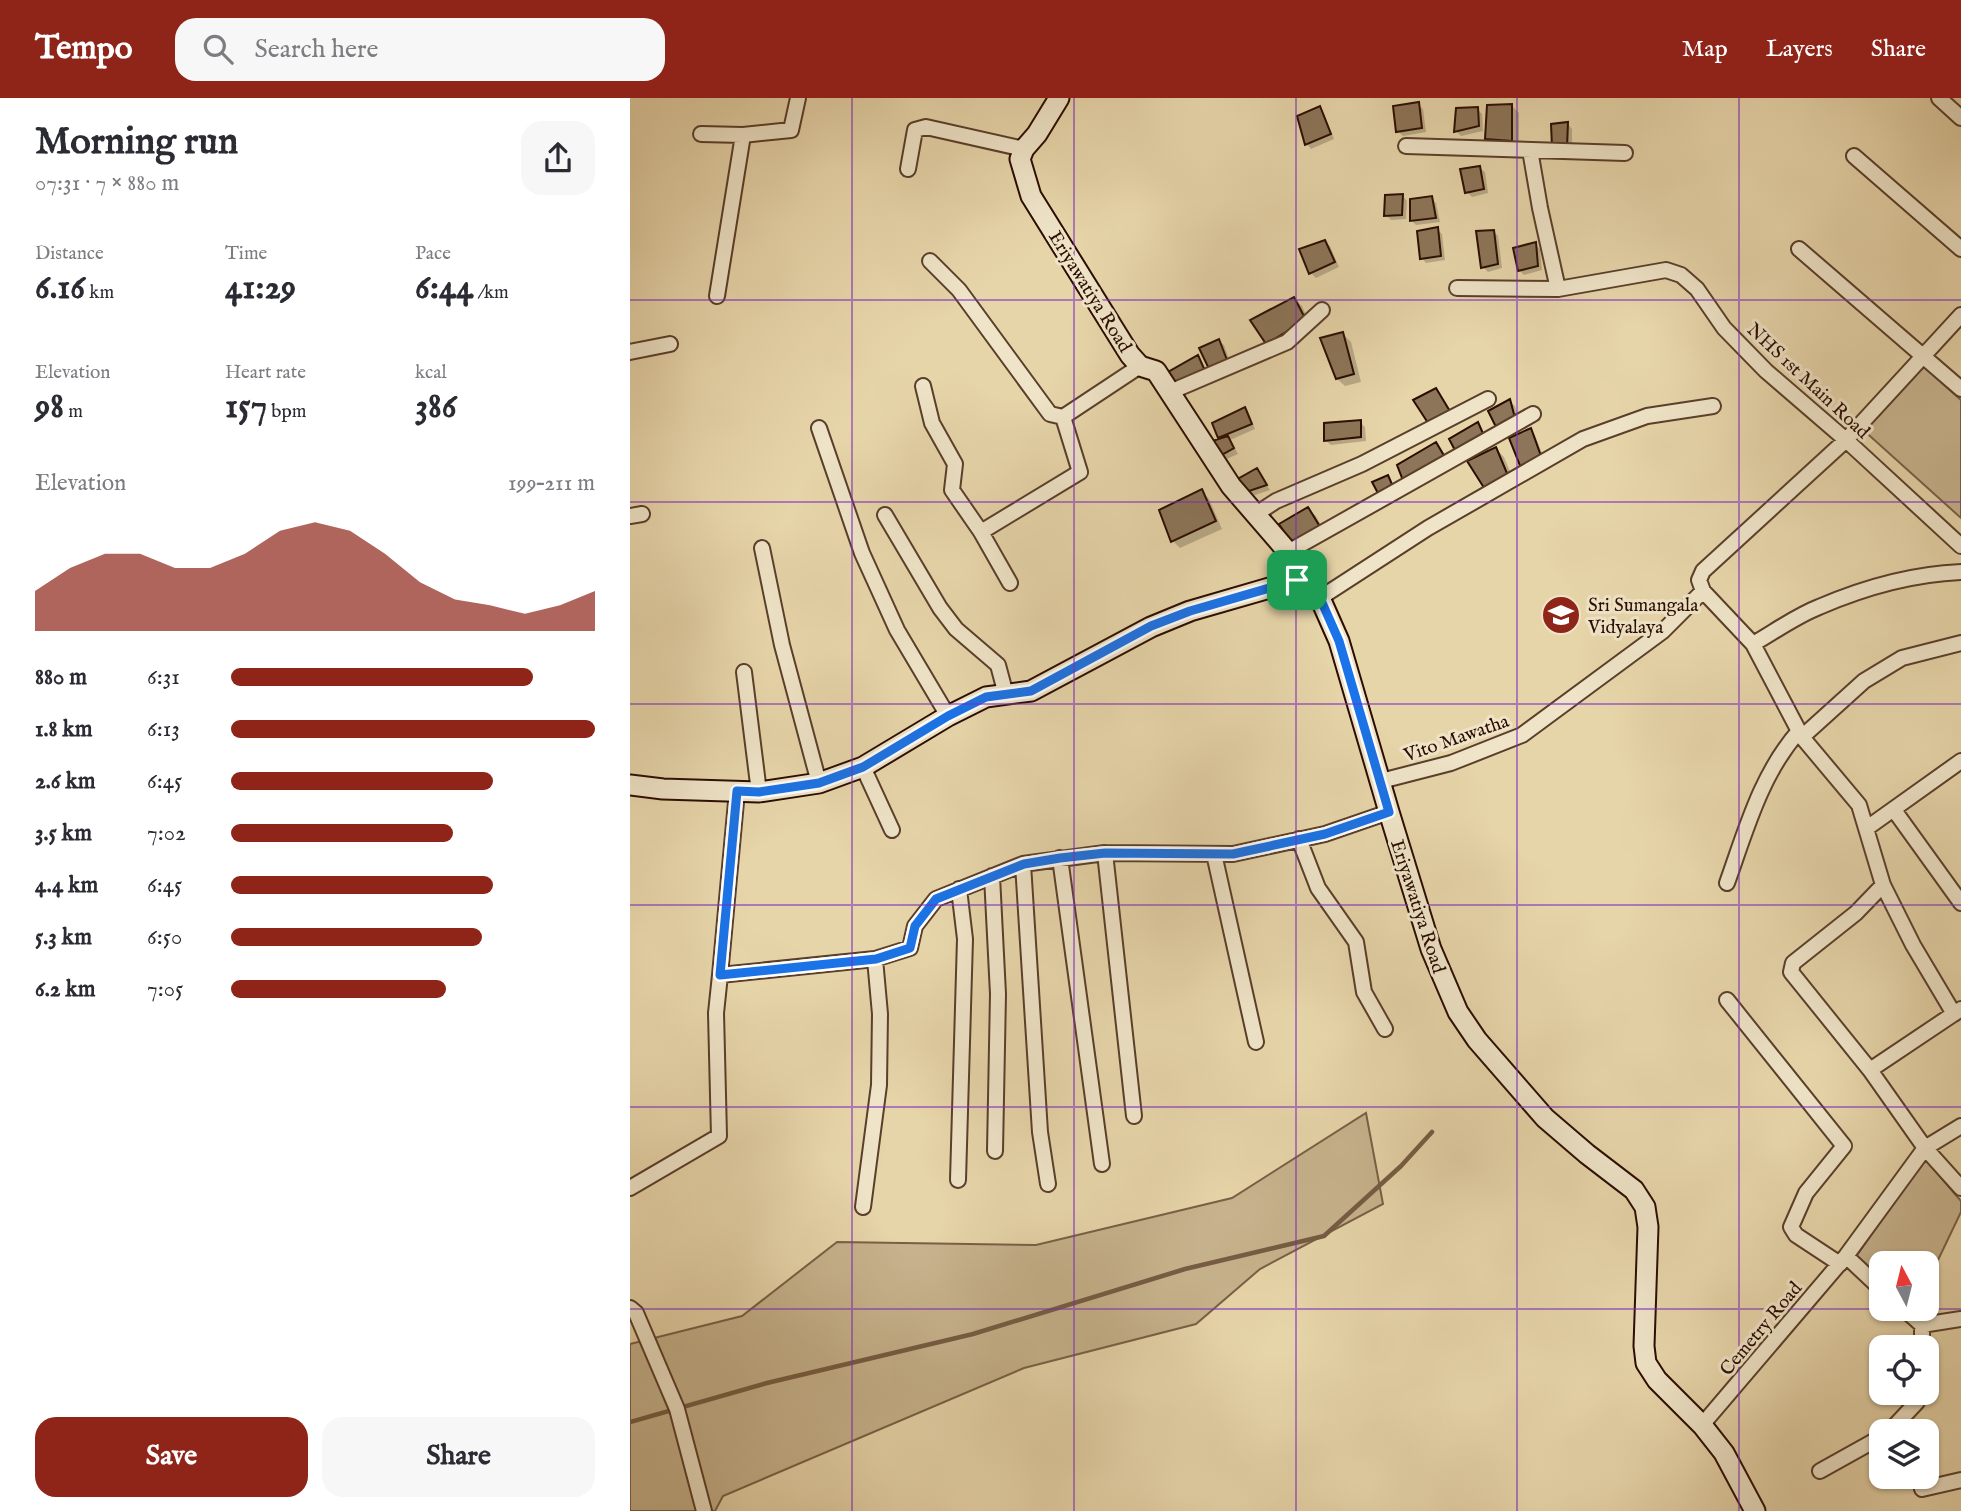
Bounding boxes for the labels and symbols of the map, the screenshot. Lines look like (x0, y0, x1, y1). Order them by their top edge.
street label: Eriyawatiya Road (1042, 227, 1137, 358)
street label: NHS 1st Main Road (1741, 318, 1875, 445)
pin (1267, 550, 1327, 610)
school or university icon: Sri Sumangala Vidyalaya (1540, 594, 1582, 636)
place label: Sri Sumangala Vidyalaya (1587, 594, 1699, 640)
street label: Vito Mawatha (1400, 709, 1513, 768)
street label: Eriyawatiya Road (1384, 837, 1450, 977)
north arrow (1869, 1251, 1939, 1321)
street label: Cemetry Road (1715, 1277, 1808, 1381)

